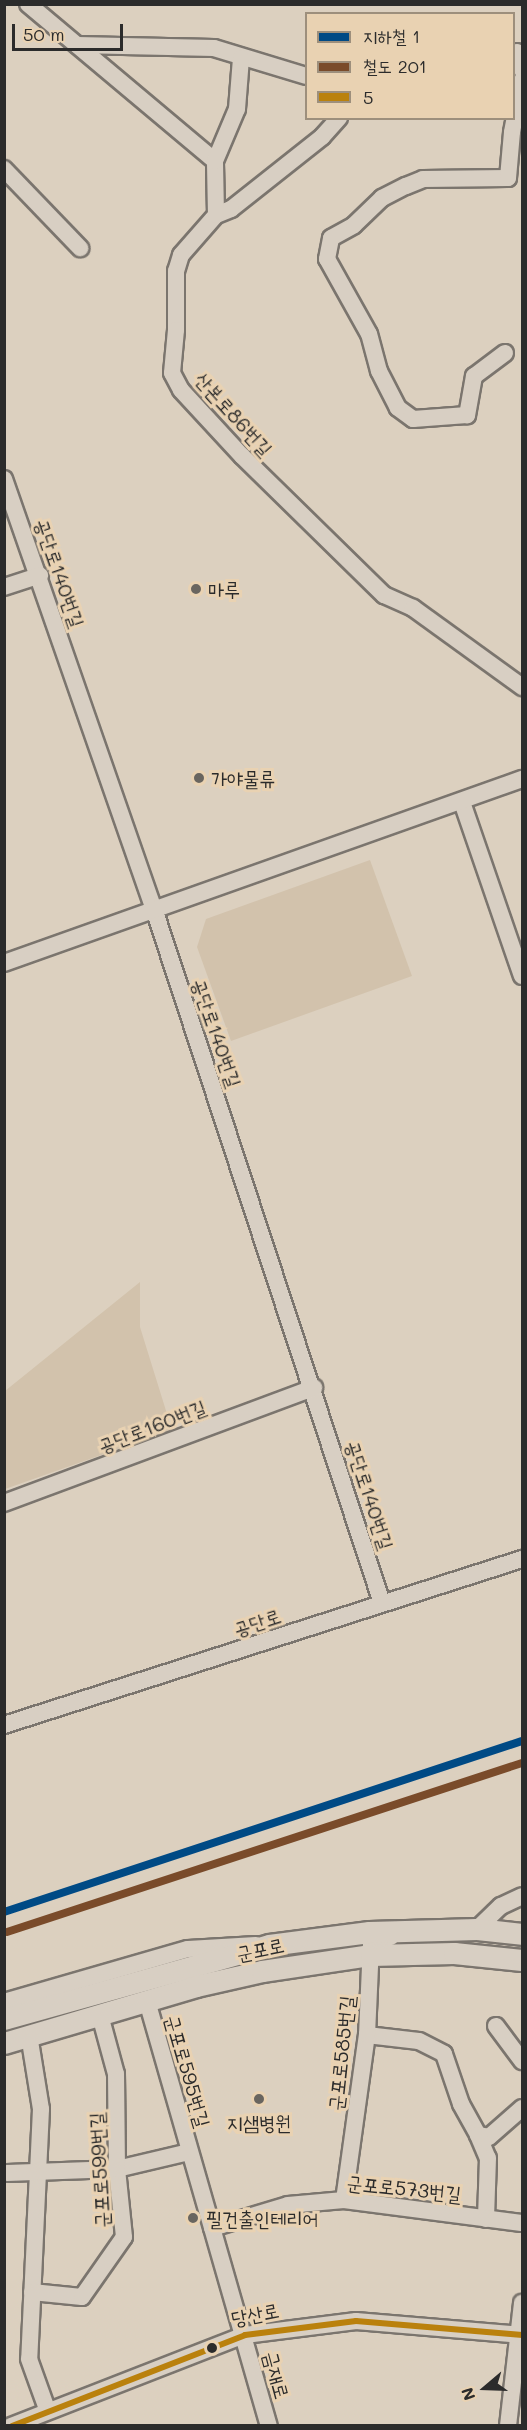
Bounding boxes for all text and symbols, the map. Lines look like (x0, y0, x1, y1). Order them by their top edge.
scale bar (15, 12, 126, 50)
legend (305, 12, 515, 120)
text: 50 m (23, 22, 65, 46)
text: 지하철 1 (363, 24, 420, 48)
text: 철도 201 (363, 54, 427, 78)
text: 5 (363, 85, 374, 109)
street label: 산본로86번길 (190, 367, 278, 461)
street label: 공단로140번길 (30, 515, 90, 631)
place label: 마루 (208, 577, 240, 601)
marker: 마루 (189, 582, 203, 596)
place label: 가야물류 (211, 766, 275, 790)
marker: 가야물류 (192, 771, 206, 785)
street label: 공단로140번길 (187, 975, 247, 1091)
street label: 공단로160번길 (95, 1394, 209, 1458)
street label: 공단로140번길 (341, 1437, 399, 1553)
street label: 공단로 (230, 1603, 284, 1641)
street label: 군포로 (234, 1932, 286, 1966)
street label: 군포로585번길 (323, 1994, 359, 2112)
street label: 군포로595번길 (161, 2012, 215, 2130)
marker: 지샘병원 (250, 2090, 268, 2108)
place label: 지샘병원 (227, 2110, 291, 2134)
street label: 군포로599번길 (84, 2112, 114, 2228)
street label: 군포로573번길 (346, 2170, 462, 2206)
place label: 필건출인테리어 (206, 2206, 319, 2230)
marker: 필건출인테리어 (184, 2209, 202, 2227)
street label: 당산로 (229, 2298, 281, 2330)
unlabelled marker (206, 2342, 218, 2354)
street label: 금재로 (259, 2349, 295, 2401)
north arrow (455, 2358, 515, 2418)
text: N (456, 2385, 479, 2403)

